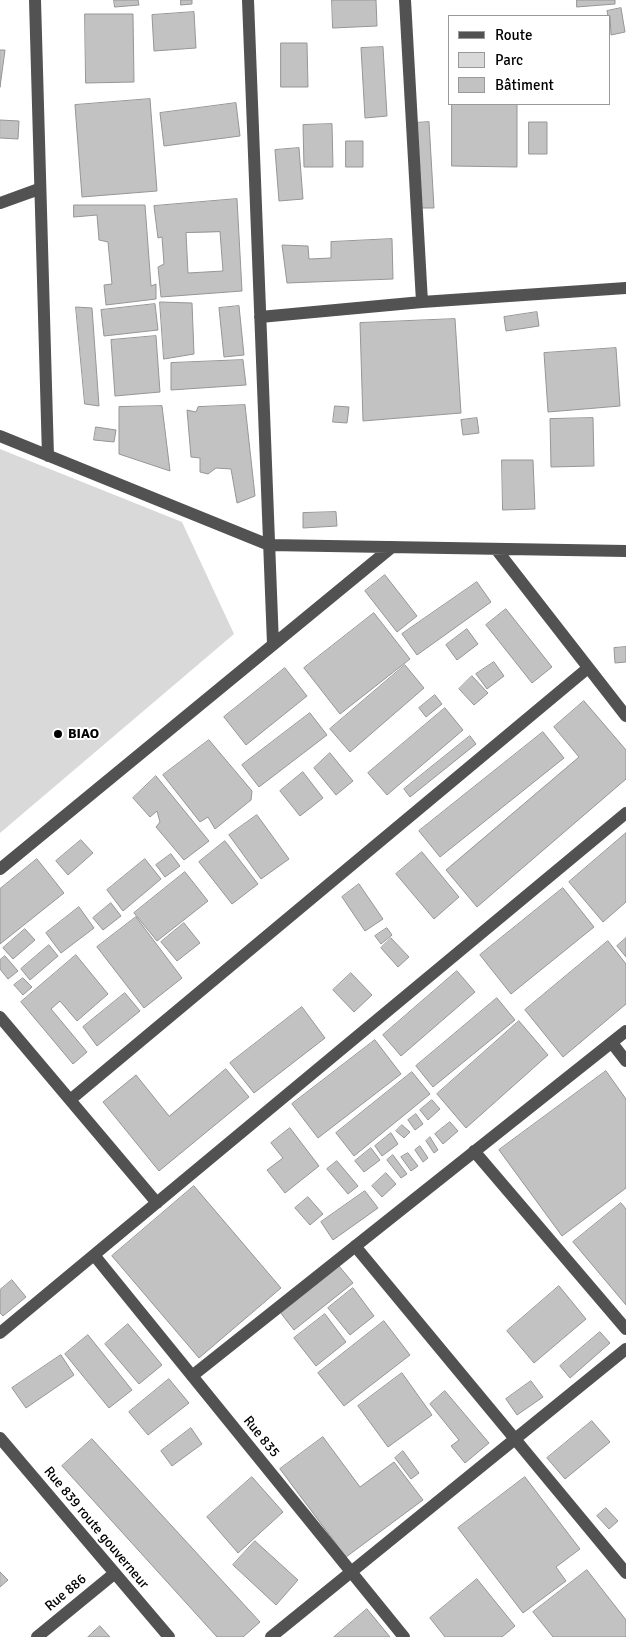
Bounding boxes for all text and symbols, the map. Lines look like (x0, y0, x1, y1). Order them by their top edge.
legend (448, 15, 611, 105)
text: Route (495, 26, 532, 44)
text: Parc (495, 51, 523, 69)
text: Bâtiment (495, 76, 554, 94)
place label: BIAO (68, 726, 99, 742)
marker: BIAO (52, 728, 64, 740)
street label: Rue 835 (239, 1413, 283, 1461)
street label: Rue 839 route gouverneur (40, 1463, 152, 1593)
street label: Rue 886 (42, 1571, 90, 1615)

